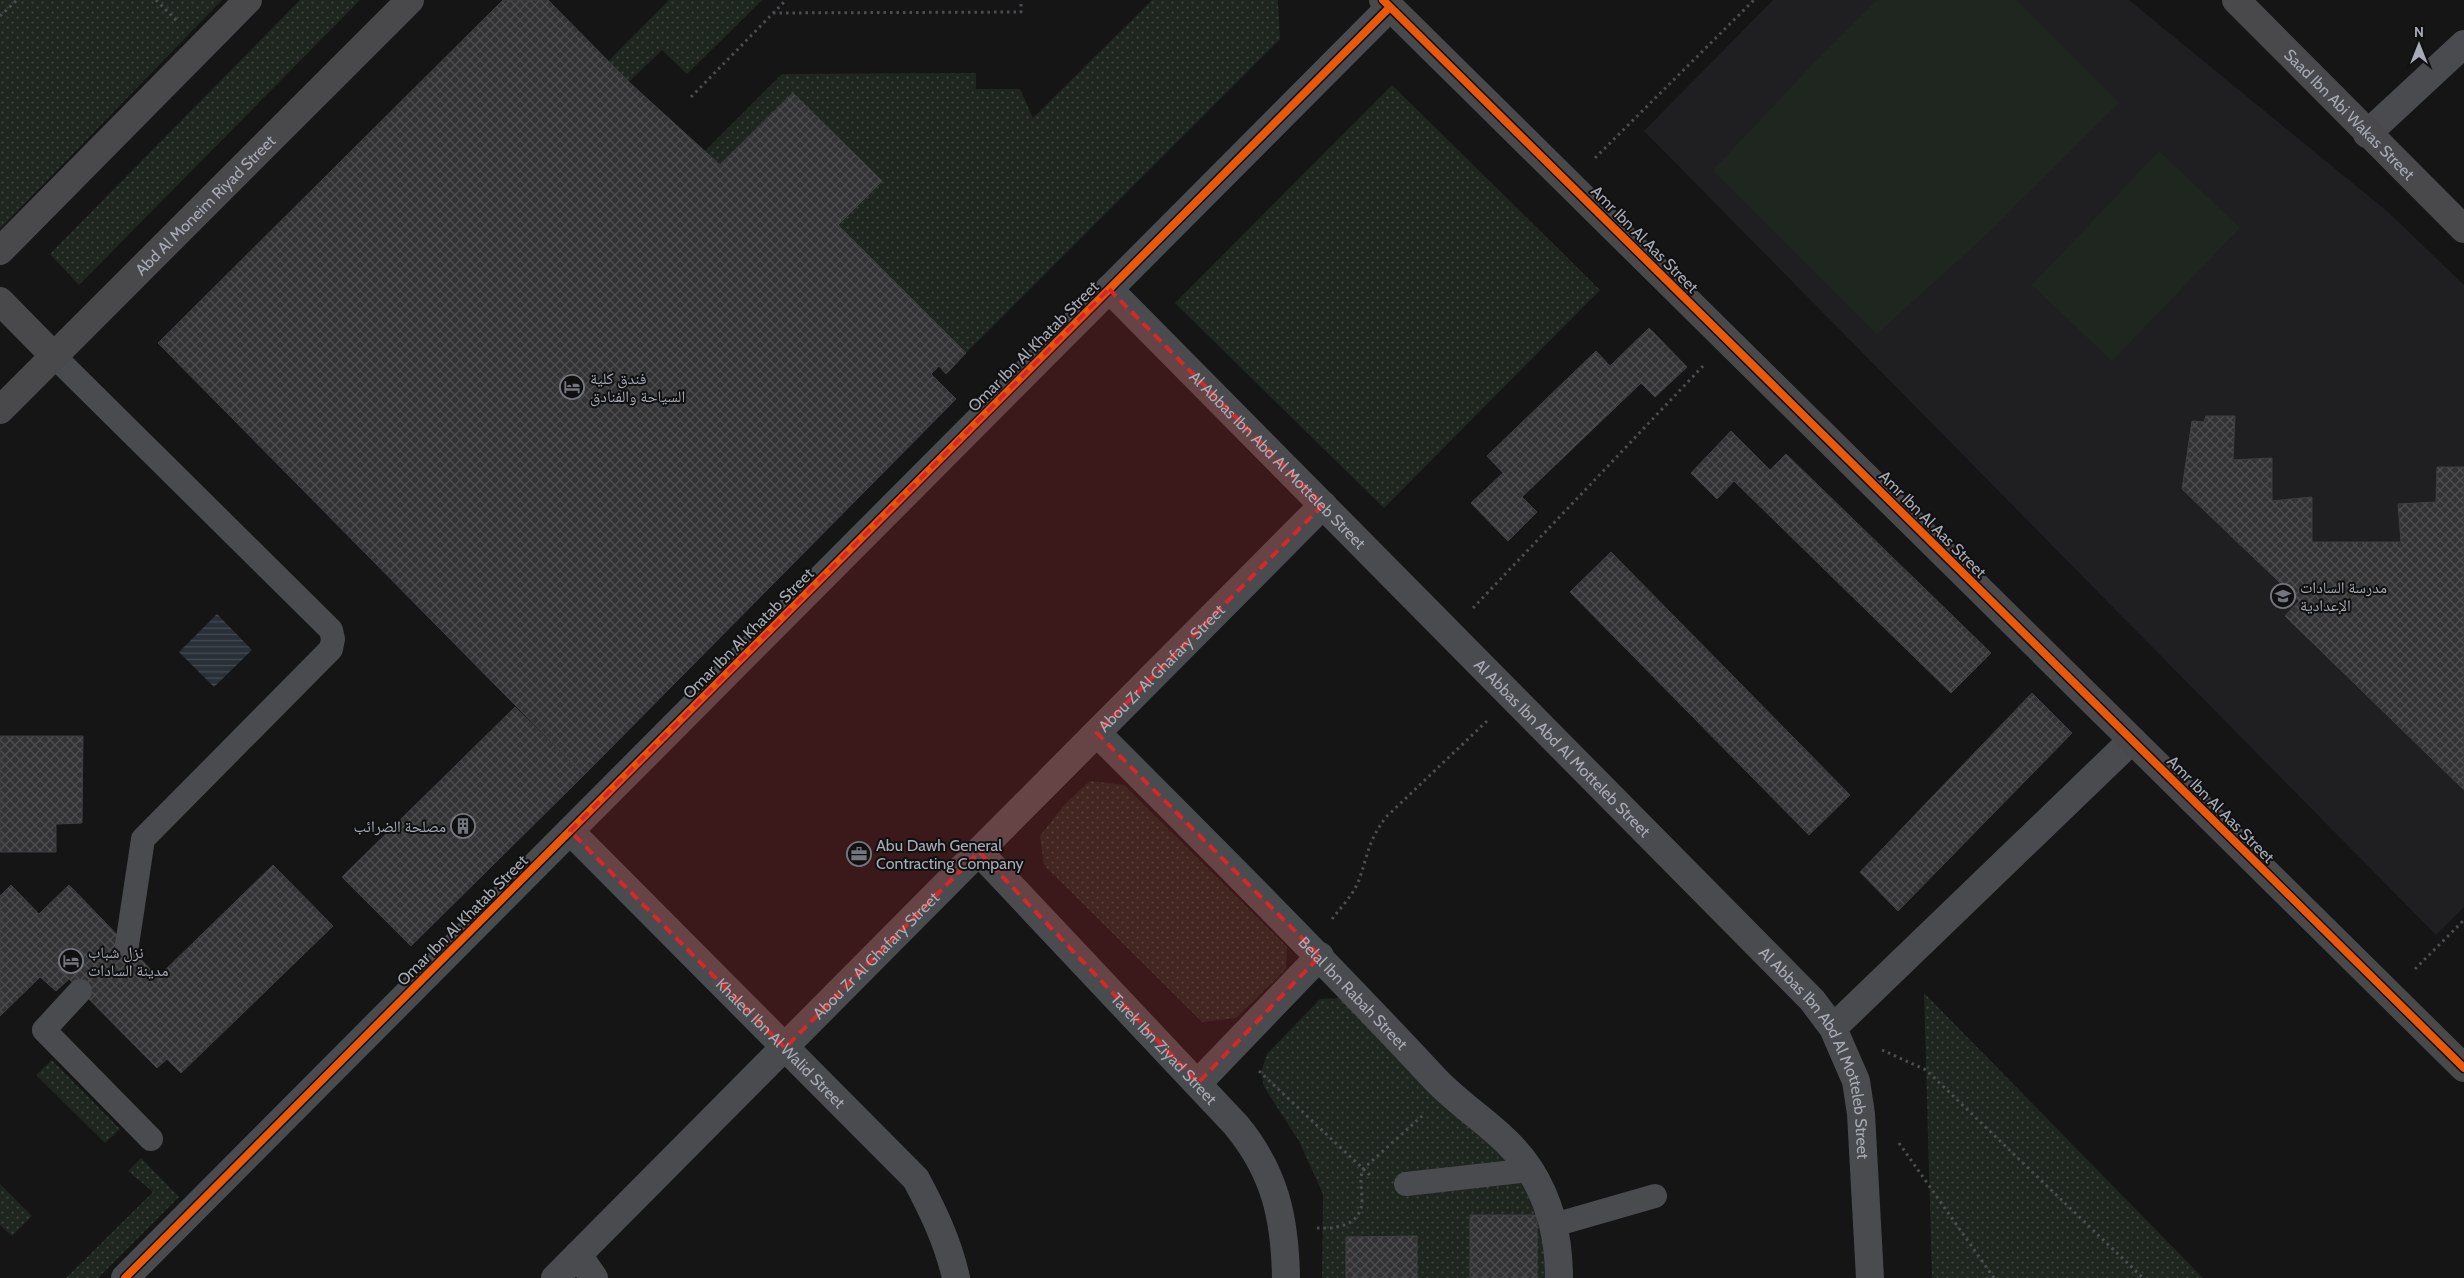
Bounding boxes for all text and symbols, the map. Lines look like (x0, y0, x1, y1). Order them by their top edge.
north arrow (2394, 20, 2444, 70)
text: N (2414, 23, 2424, 41)
street label: Saad Ibn Abi Wakas Street (2280, 45, 2419, 184)
street label: Abd Al Moneim Riyad Street (131, 131, 280, 279)
street label: Amr Ibn Al Aas Street (1587, 182, 1703, 297)
street label: Omar Ibn Al Khatab Street (964, 277, 1103, 416)
street label: Al Abbas Ibn Abd Al Motteleb Street (1185, 367, 1370, 553)
place label: فندق كلية السياحة والفنادق (590, 369, 685, 407)
hotel icon: فندق كلية السياحة والفنادق (559, 374, 585, 400)
street label: Amr Ibn Al Aas Street (1875, 467, 1991, 582)
street label: Omar Ibn Al Khatab Street (679, 564, 818, 703)
place label: مدرسة السادات الإعدادية (2300, 578, 2387, 615)
school or university icon: مدرسة السادات الإعدادية (2270, 583, 2296, 609)
street label: Abou Zr Al Ghafary Street (1094, 600, 1229, 736)
street label: Al Abbas Ibn Abd Al Motteleb Street (1470, 655, 1655, 841)
street label: Amr Ibn Al Aas Street (2163, 752, 2279, 867)
building icon: مصلحة الضرائب (450, 813, 476, 839)
place label: مصلحة الضرائب (353, 817, 446, 836)
place label: Abu Dawh General Contracting Company (876, 836, 1024, 873)
office icon: Abu Dawh General Contracting Company (846, 841, 872, 867)
street label: Omar Ibn Al Khatab Street (393, 851, 532, 990)
street label: Abou Zr Al Ghafary Street (809, 888, 944, 1023)
street label: Belal Ibn Rabah Street (1294, 933, 1412, 1054)
place label: نزل شباب مدينة السادات (88, 943, 169, 980)
street label: Al Abbas Ibn Abd Al Motteleb Street (1755, 943, 1872, 1160)
hotel icon: نزل شباب مدينة السادات (58, 948, 84, 974)
street label: Khaled Ibn Al Walid Street (712, 974, 849, 1113)
street label: Tarek Ibn Ziyad Street (1107, 989, 1221, 1109)

